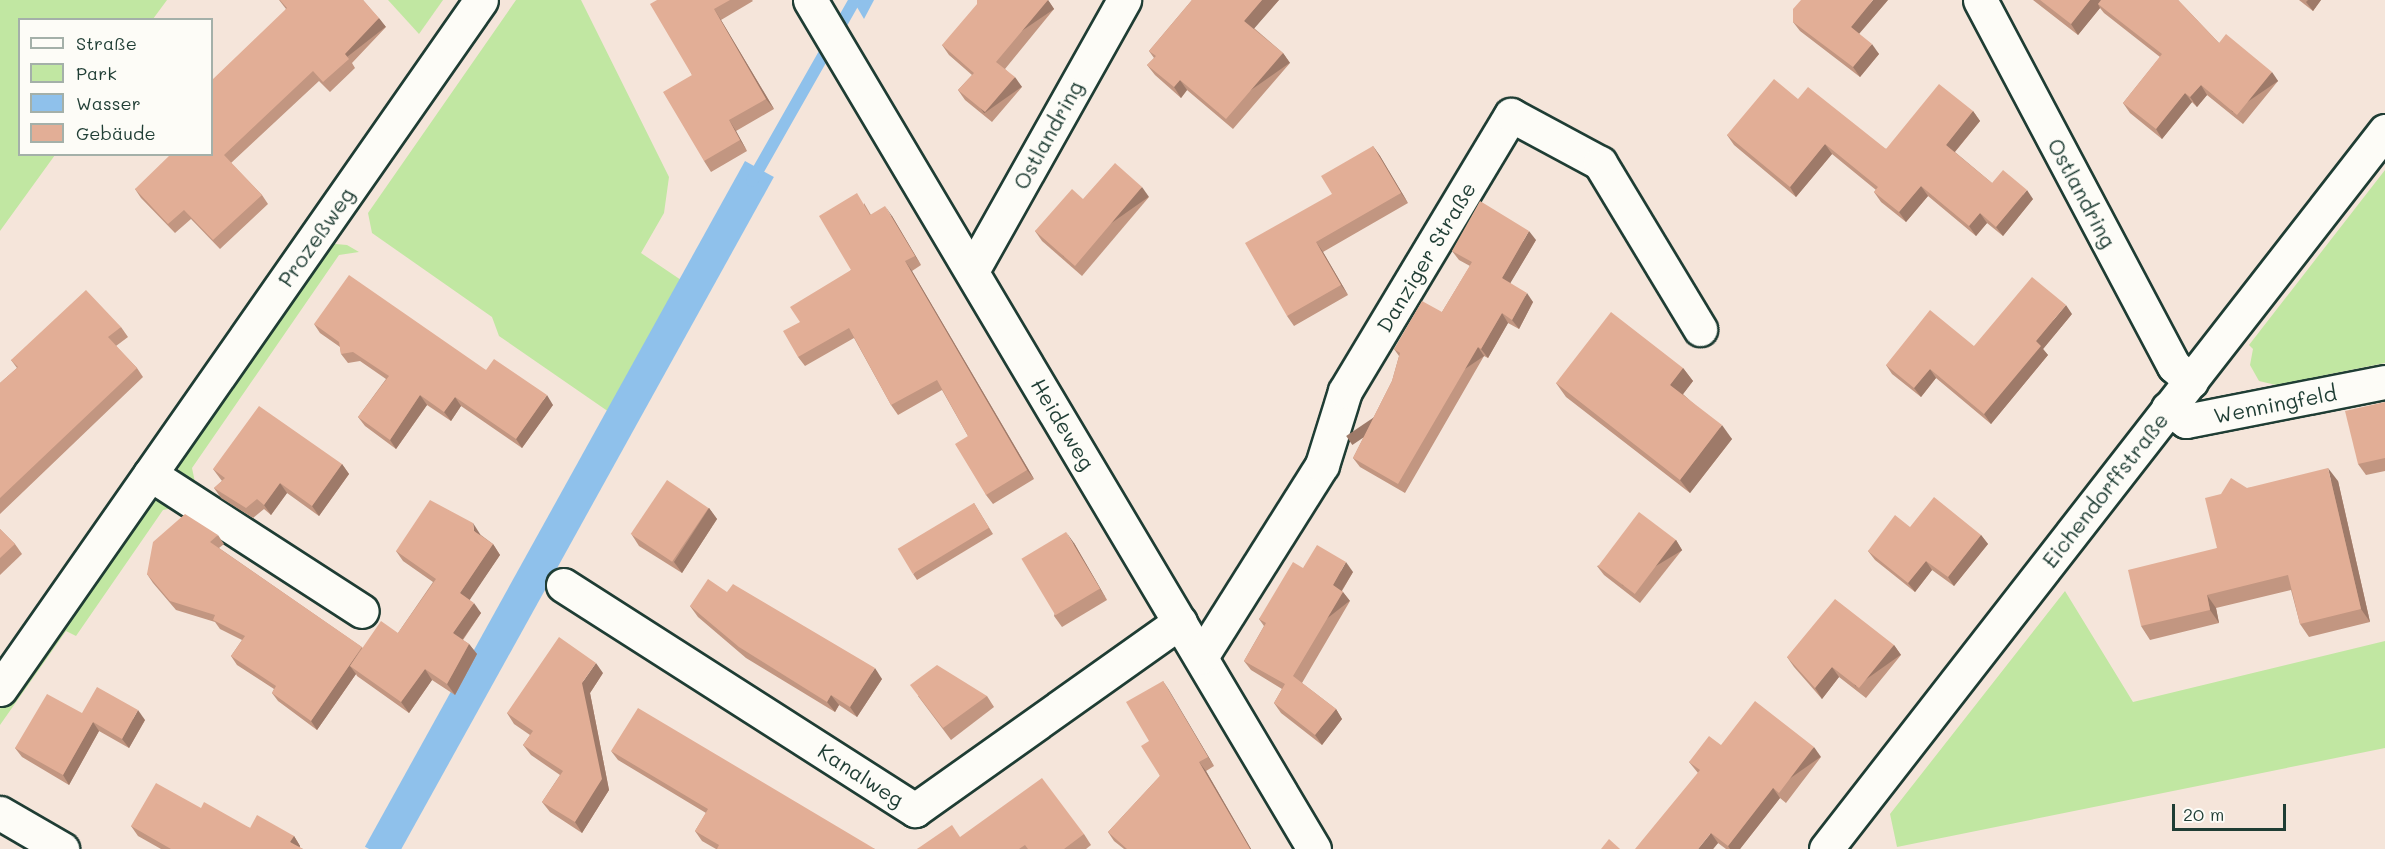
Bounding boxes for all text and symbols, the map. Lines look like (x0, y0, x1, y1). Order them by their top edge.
legend (18, 18, 213, 156)
text: Straße (76, 31, 137, 55)
text: Park (76, 61, 117, 85)
street label: Ostlandring (1008, 76, 1088, 194)
text: Wasser (76, 91, 141, 115)
text: Gebäude (76, 121, 156, 145)
street label: Ostlandring (2043, 134, 2121, 252)
street label: Danziger Straße (1371, 177, 1481, 337)
street label: Prozeßweg (273, 183, 359, 291)
street label: Heideweg (1026, 374, 1100, 474)
street label: Wenningfeld (2211, 380, 2339, 428)
street label: Eichendorffstraße (2037, 408, 2173, 572)
street label: Kanalweg (813, 738, 909, 812)
scale bar (2175, 792, 2289, 830)
text: 20 m (2183, 802, 2224, 826)

